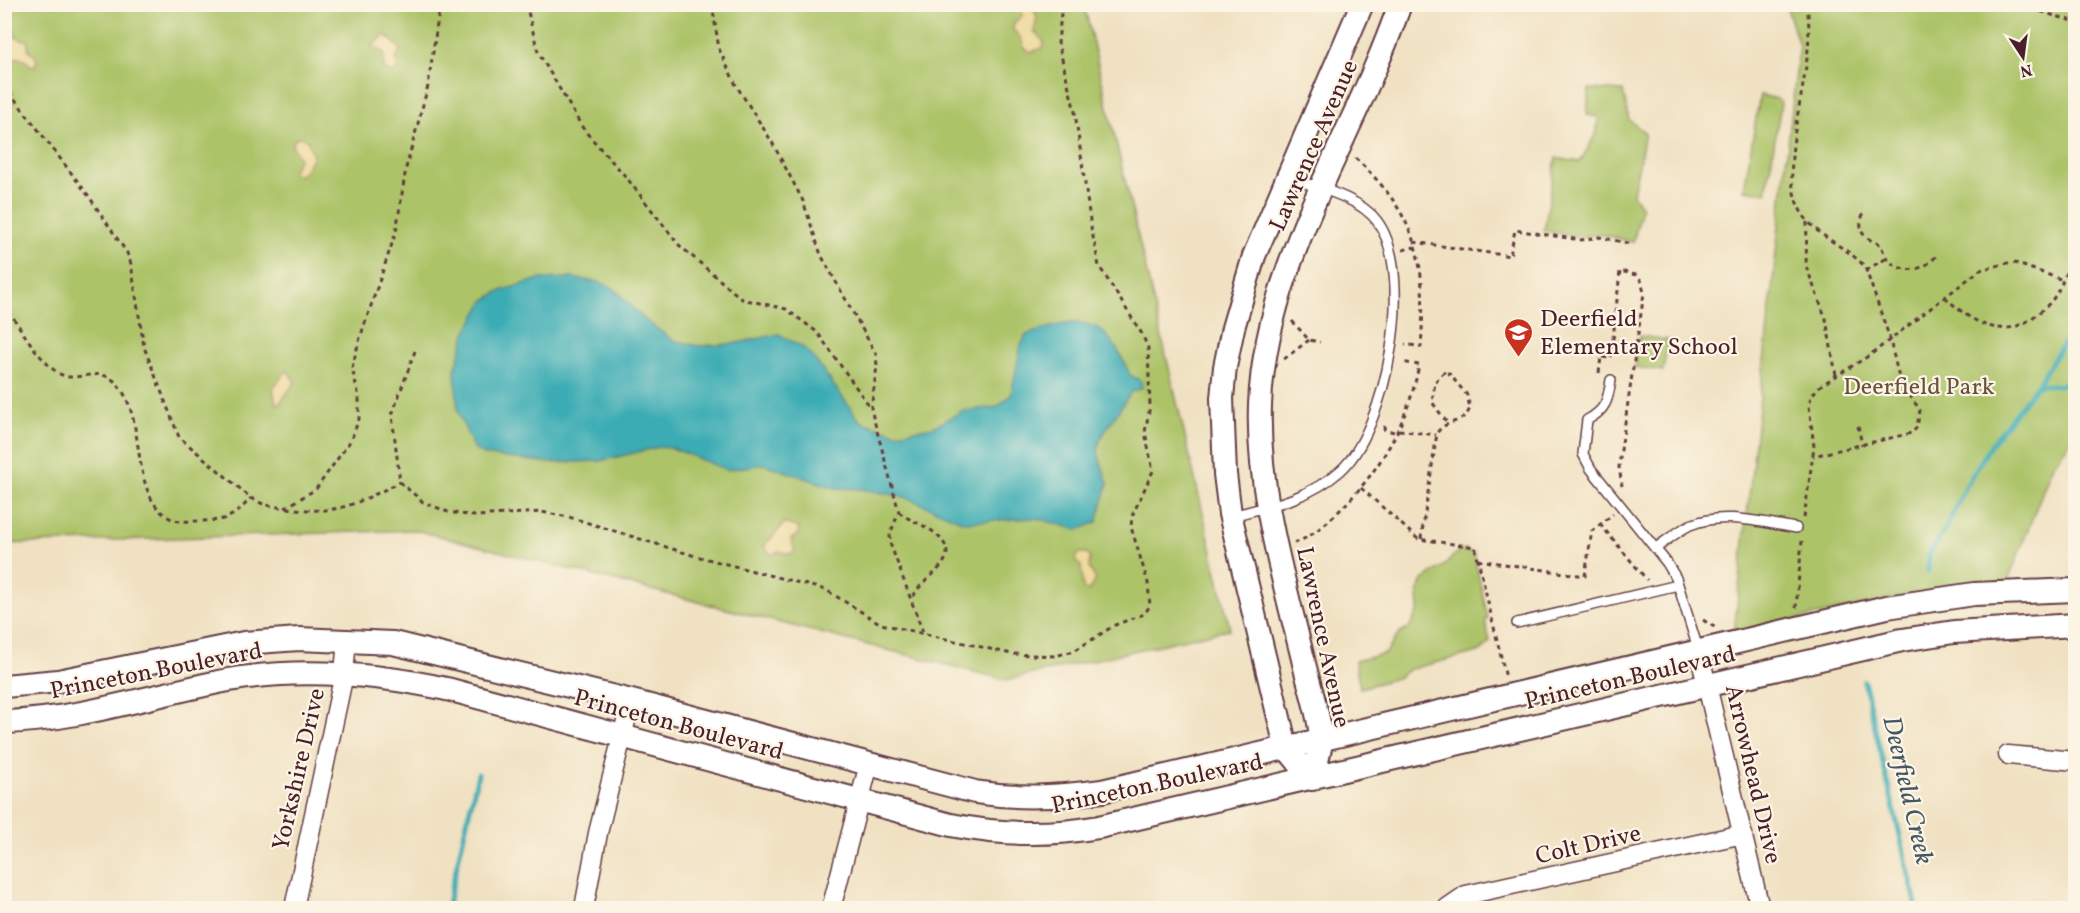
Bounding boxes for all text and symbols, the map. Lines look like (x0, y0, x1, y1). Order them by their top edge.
north arrow (1993, 27, 2053, 87)
street label: Lawrence Avenue (1262, 55, 1368, 237)
text: N (2017, 58, 2034, 82)
place label: Deerfield Elementary School (1540, 303, 1738, 365)
school or university icon: Deerfield Elementary School (1503, 316, 1535, 358)
park label: Deerfield Park (1843, 371, 1995, 405)
street label: Lawrence Avenue (1286, 544, 1358, 731)
street label: Princeton Boulevard (47, 635, 265, 709)
street label: Princeton Boulevard (1522, 638, 1739, 720)
street label: Princeton Boulevard (570, 682, 787, 770)
street label: Arrowhead Drive (1715, 682, 1789, 867)
street label: Yorkshire Drive (265, 685, 335, 854)
water label: Deerfield Creek (1873, 713, 1942, 868)
street label: Princeton Boulevard (1048, 746, 1266, 824)
street label: Colt Drive (1532, 817, 1645, 875)

